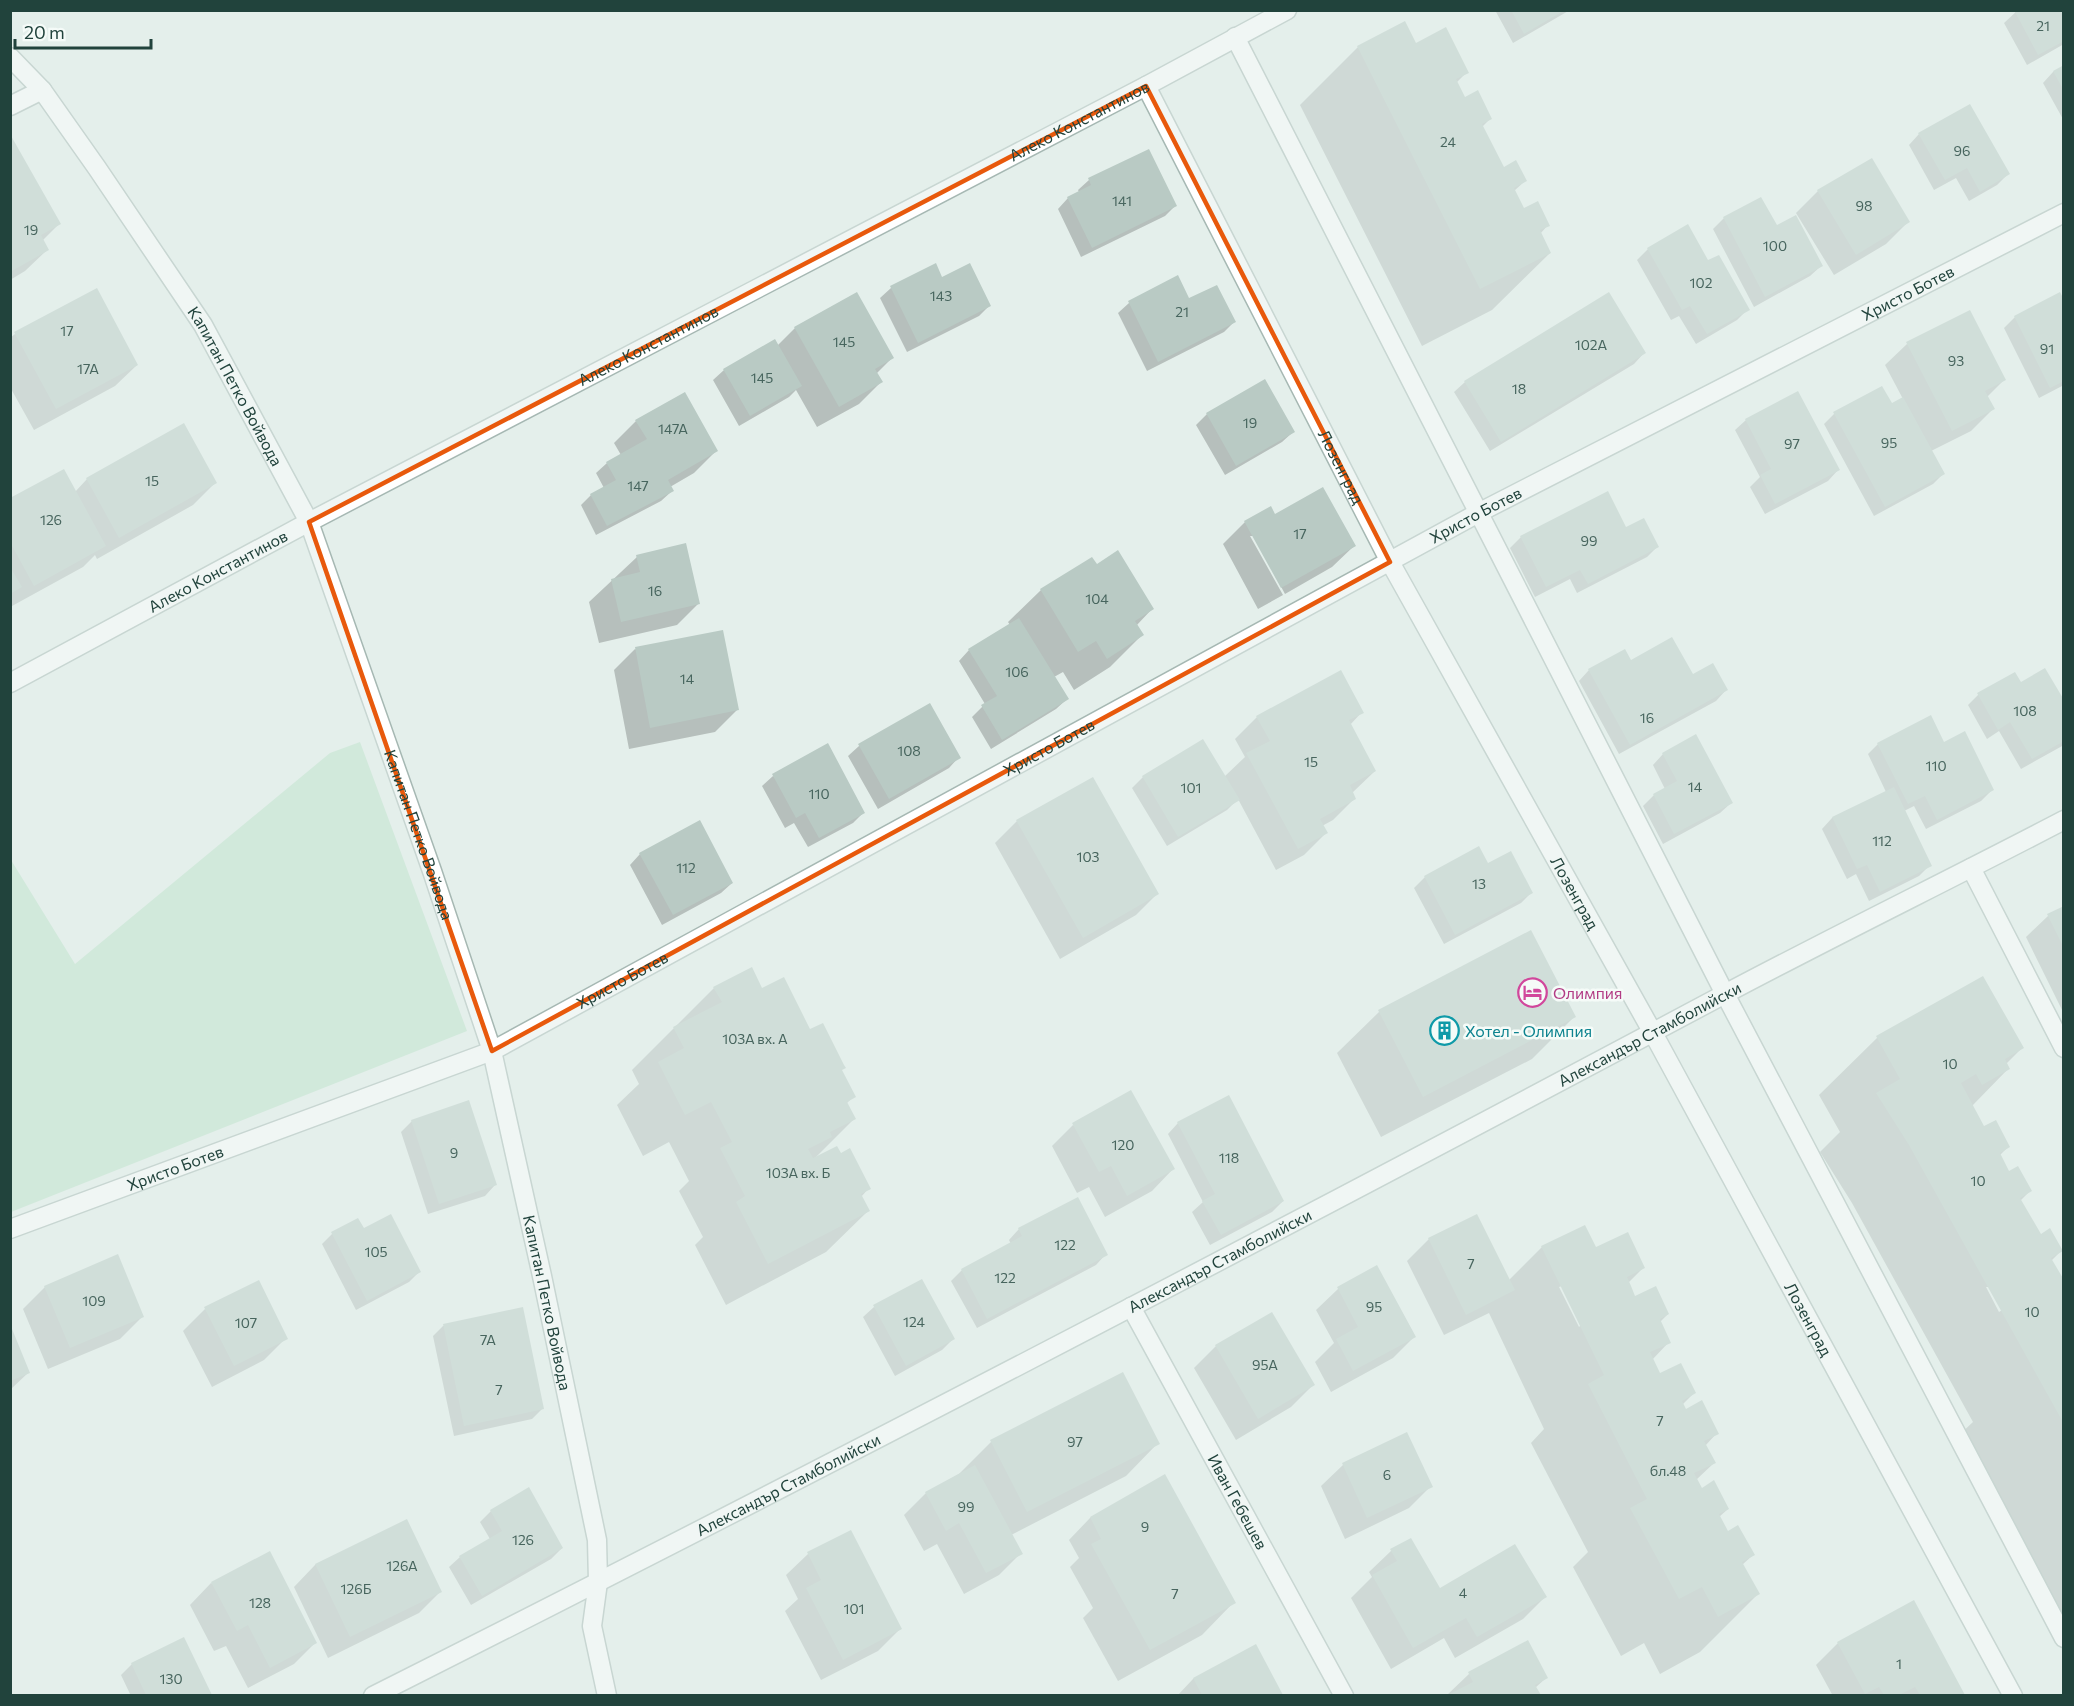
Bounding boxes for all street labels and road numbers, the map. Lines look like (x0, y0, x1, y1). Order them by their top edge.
street label: Алеко Константинов (1006, 76, 1152, 165)
street label: Христо Ботев (1858, 261, 1957, 324)
street label: Алеко Константинов (575, 301, 721, 389)
street label: Капитан Петко Войвода (184, 303, 287, 469)
street label: Лозенград (1315, 426, 1369, 508)
street label: Христо Ботев (1426, 482, 1524, 547)
street label: Алеко Константинов (145, 526, 290, 616)
street label: Христо Ботев (999, 714, 1097, 779)
street label: Капитан Петко Войвода (381, 747, 458, 922)
street label: Лозенград (1547, 853, 1604, 933)
street label: Христо Ботев (573, 947, 671, 1012)
street label: Александър Стамболийски (1555, 977, 1744, 1090)
street label: Христо Ботев (124, 1141, 226, 1194)
street label: Александър Стамболийски (1125, 1204, 1314, 1316)
street label: Капитан Петко Войвода (520, 1213, 576, 1392)
street label: Лозенград (1781, 1279, 1837, 1360)
street label: Александър Стамболийски (693, 1429, 883, 1539)
street label: Иван Гебешев (1204, 1451, 1272, 1552)

